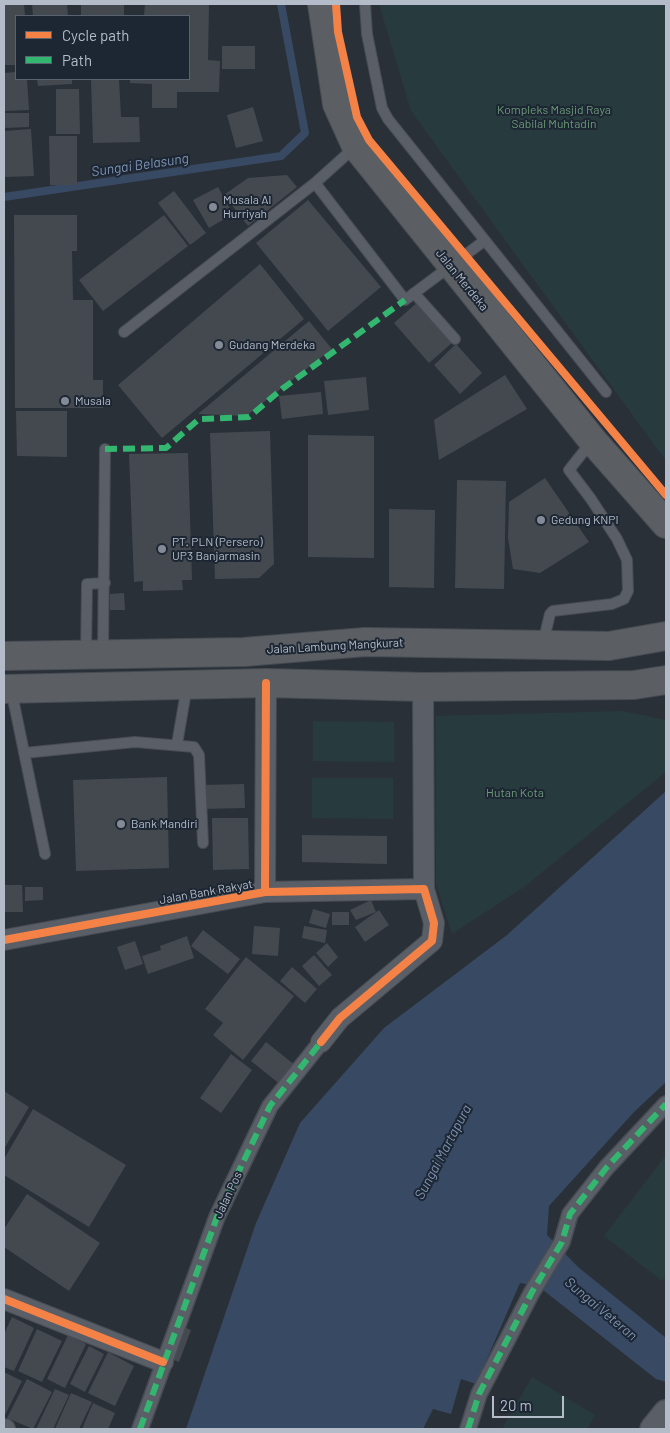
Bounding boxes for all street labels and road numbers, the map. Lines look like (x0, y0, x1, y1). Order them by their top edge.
street label: Jalan Merdeka (433, 246, 491, 314)
street label: Jalan Lambung Mangkurat (266, 635, 404, 657)
street label: Jalan Bank Rakyat (158, 877, 254, 907)
street label: Jalan Pos (211, 1169, 245, 1221)

